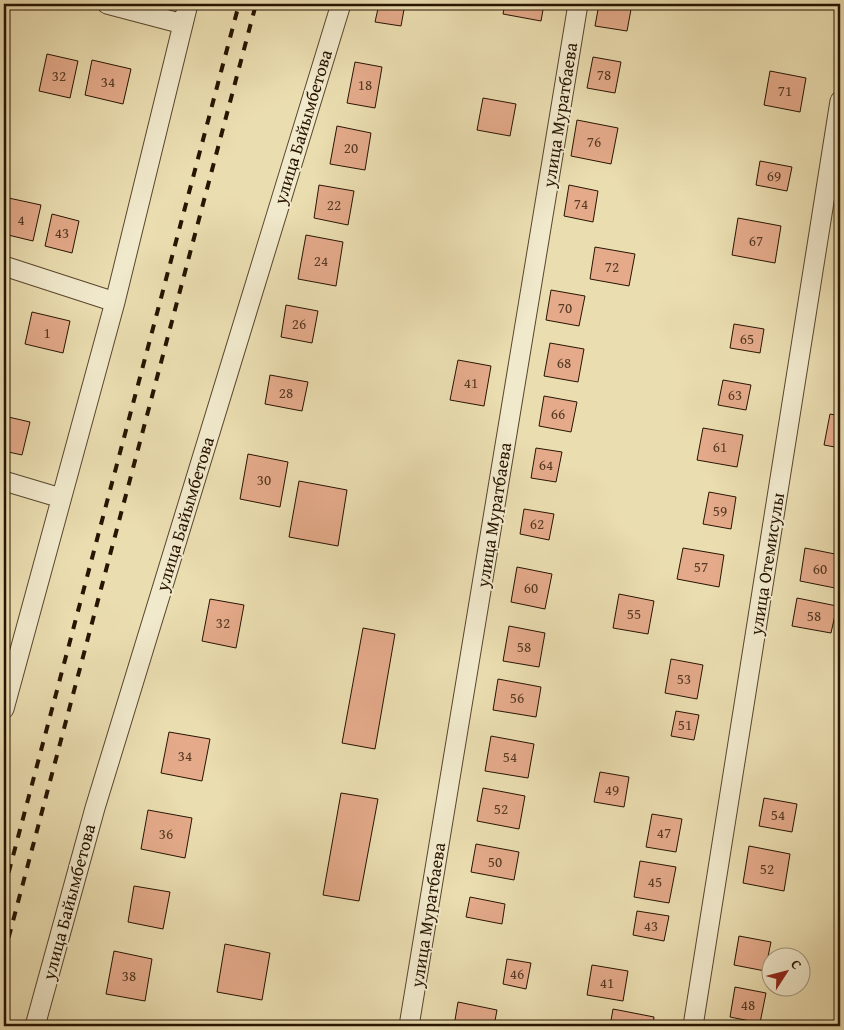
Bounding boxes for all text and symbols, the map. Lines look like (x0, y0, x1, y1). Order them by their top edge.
street label: улица Муратбаева (535, 40, 584, 190)
street label: улица Байымбетова (266, 46, 339, 208)
house number: 78 (597, 64, 611, 85)
house number: 32 (52, 65, 66, 86)
house number: 34 (101, 71, 115, 92)
house number: 18 (358, 74, 372, 95)
house number: 71 (778, 80, 792, 101)
house number: 76 (587, 131, 601, 152)
house number: 20 (344, 137, 358, 158)
house number: 69 (767, 165, 781, 186)
house number: 74 (574, 193, 588, 214)
house number: 22 (327, 194, 341, 215)
house number: 4 (17, 209, 25, 230)
house number: 43 (55, 222, 69, 243)
house number: 67 (749, 230, 763, 251)
house number: 24 (314, 250, 328, 271)
house number: 72 (605, 256, 619, 277)
house number: 70 (558, 297, 572, 318)
house number: 26 (292, 313, 306, 334)
house number: 1 (43, 322, 51, 343)
house number: 65 (740, 328, 754, 349)
house number: 68 (557, 352, 571, 373)
house number: 41 (464, 372, 478, 393)
house number: 28 (279, 382, 293, 403)
house number: 63 (728, 384, 742, 405)
house number: 66 (551, 403, 565, 424)
street label: улица Байымбетова (148, 433, 221, 595)
house number: 61 (713, 436, 727, 457)
street label: улица Муратбаева (469, 440, 518, 590)
house number: 64 (539, 454, 553, 475)
house number: 30 (257, 469, 271, 490)
street label: улица Отемисулы (742, 490, 791, 638)
house number: 59 (713, 500, 727, 521)
house number: 62 (530, 513, 544, 534)
house number: 57 (694, 556, 708, 577)
house number: 60 (813, 558, 827, 579)
house number: 60 (524, 577, 538, 598)
house number: 55 (627, 603, 641, 624)
house number: 58 (807, 605, 821, 626)
house number: 32 (216, 612, 230, 633)
house number: 58 (517, 636, 531, 657)
house number: 53 (677, 668, 691, 689)
house number: 56 (510, 687, 524, 708)
house number: 51 (678, 714, 692, 735)
house number: 34 (178, 745, 192, 766)
house number: 54 (503, 746, 517, 767)
house number: 49 (605, 779, 619, 800)
house number: 52 (494, 798, 508, 819)
house number: 54 (771, 804, 785, 825)
street label: улица Байымбетова (34, 821, 102, 984)
house number: 47 (657, 822, 671, 843)
house number: 36 (159, 823, 173, 844)
street label: улица Муратбаева (403, 840, 452, 990)
house number: 50 (488, 851, 502, 872)
house number: 52 (760, 858, 774, 879)
house number: 45 (648, 871, 662, 892)
house number: 43 (644, 915, 658, 936)
north arrow (762, 948, 812, 998)
text: С (786, 955, 807, 974)
house number: 46 (510, 963, 524, 984)
house number: 38 (122, 965, 136, 986)
house number: 41 (600, 972, 614, 993)
house number: 48 (741, 994, 755, 1015)

